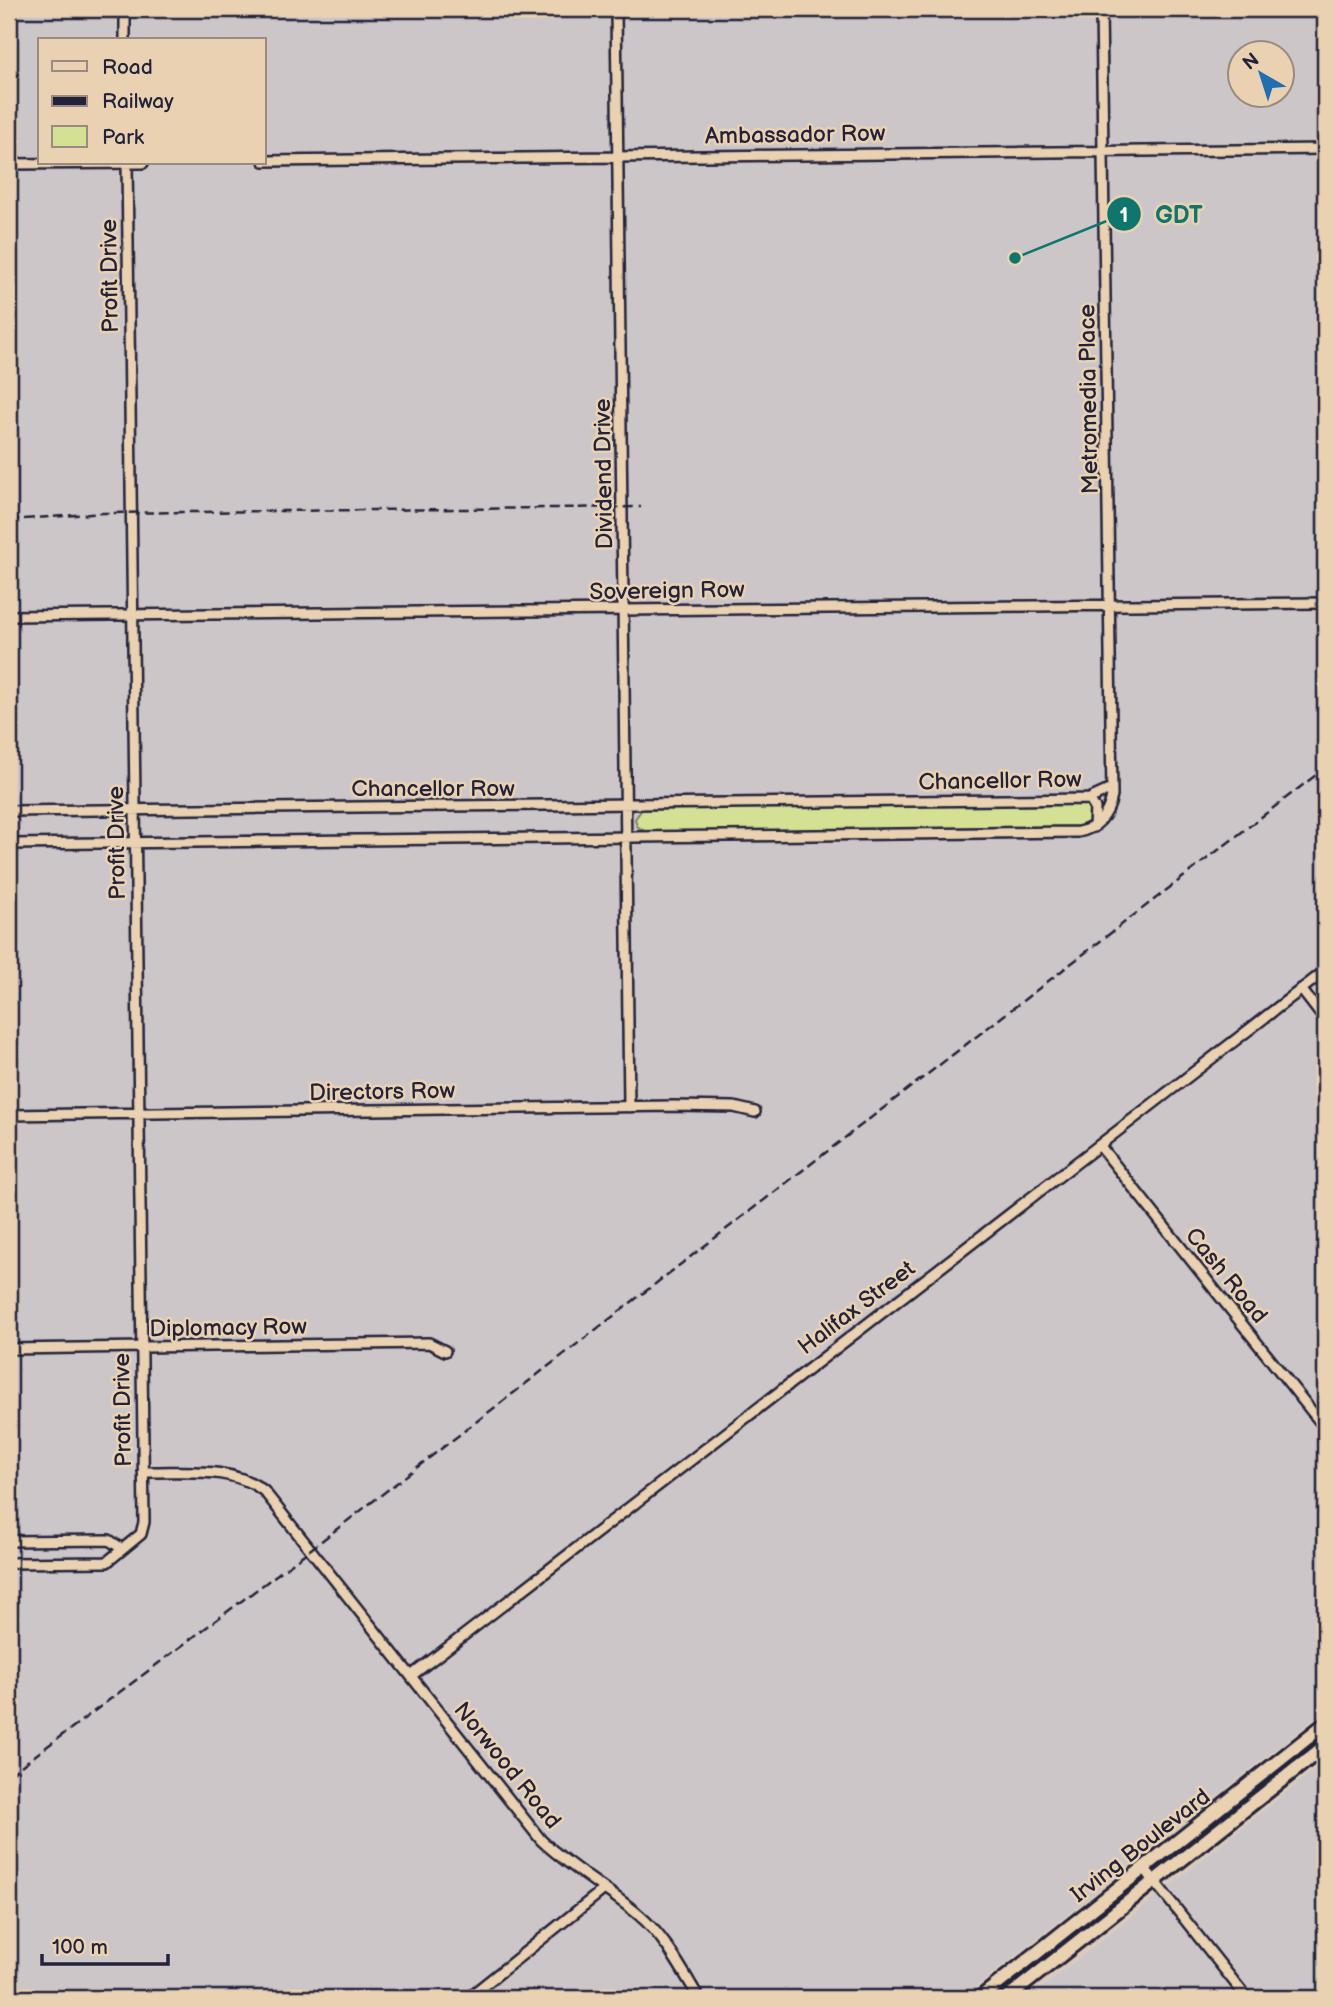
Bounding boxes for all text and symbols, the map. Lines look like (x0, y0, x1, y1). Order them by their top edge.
legend (38, 38, 266, 164)
north arrow (1226, 38, 1296, 108)
text: N (1238, 49, 1264, 75)
text: Road (102, 55, 153, 80)
text: Railway (102, 89, 174, 114)
street label: Ambassador Row (705, 119, 886, 151)
text: Park (102, 125, 145, 150)
callout: GDT (1107, 192, 1217, 237)
text: GDT (1155, 201, 1203, 230)
text: 1 (1120, 203, 1128, 228)
street label: Profit Drive (95, 219, 125, 333)
street label: Metromedia Place (1073, 304, 1105, 494)
street label: Dividend Drive (589, 398, 619, 550)
street label: Sovereign Row (589, 576, 745, 606)
street label: Chancellor Row (918, 766, 1082, 796)
street label: Chancellor Row (351, 775, 515, 803)
street label: Profit Drive (102, 786, 132, 900)
street label: Directors Row (309, 1077, 456, 1107)
street label: Cash Road (1179, 1222, 1273, 1329)
street label: Halifax Street (793, 1255, 921, 1361)
street label: Diplomacy Row (149, 1313, 308, 1343)
street label: Profit Drive (108, 1353, 138, 1467)
street label: Norwood Road (448, 1697, 567, 1835)
street label: Irving Boulevard (1065, 1783, 1216, 1909)
scale bar (42, 1923, 168, 1967)
text: 100 m (52, 1935, 108, 1960)

